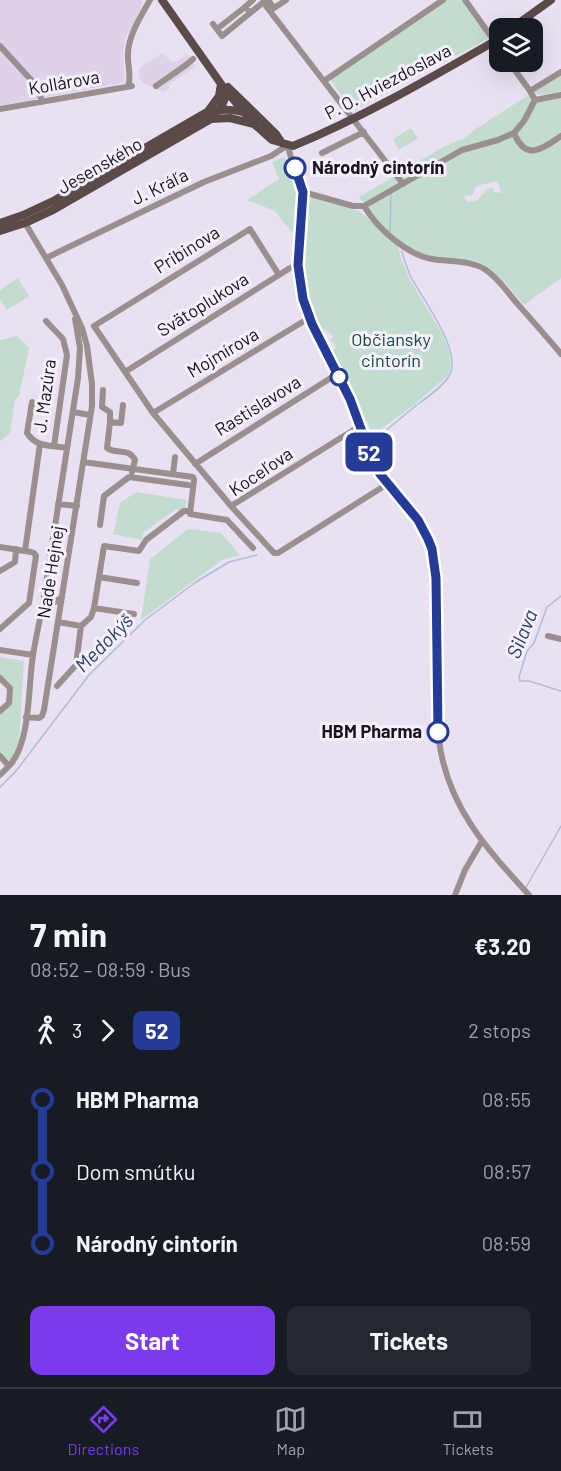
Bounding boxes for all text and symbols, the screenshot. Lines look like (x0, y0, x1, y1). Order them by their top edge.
map controls (489, 18, 543, 72)
button: layers (489, 18, 543, 72)
street label: P. O. Hviezdoslava (321, 39, 454, 124)
street label: Kollárova (27, 65, 101, 99)
street label: Jesenského (53, 132, 146, 198)
place label: Národný cintorín (312, 156, 444, 178)
marker: Národný cintorín (284, 157, 306, 179)
street label: J. Kráľa (128, 163, 191, 209)
street label: Pribinova (150, 221, 223, 278)
street label: Svätoplukova (153, 267, 252, 341)
street label: Mojmírova (183, 322, 262, 382)
park label: Občiansky cintorín (351, 328, 431, 371)
street label: J. Mazúra (28, 358, 60, 434)
unlabelled marker (330, 368, 348, 386)
street label: Rastislavova (210, 370, 304, 440)
line badge: 52 (342, 432, 396, 472)
text: 52 (357, 440, 381, 465)
street label: Koceľova (224, 442, 296, 500)
street label: Nade Hejnej (32, 524, 68, 620)
water label: Silava (500, 606, 542, 662)
water label: Medokýš (69, 608, 138, 677)
place label: HBM Pharma (322, 720, 422, 742)
marker: HBM Pharma (427, 721, 449, 743)
text: 7 min (30, 914, 107, 954)
text: €3.20 (474, 933, 531, 959)
text: 08:52 – 08:59 · Bus (30, 957, 191, 981)
icon: walk (30, 1014, 63, 1047)
icon: forward (91, 1014, 124, 1047)
text: 3 (72, 1018, 82, 1042)
text: 52 (145, 1018, 168, 1043)
text: 2 stops (468, 1018, 531, 1042)
text: HBM Pharma (76, 1086, 199, 1112)
text: 08:55 (482, 1087, 531, 1111)
text: Dom smútku (76, 1158, 196, 1184)
text: 08:57 (483, 1159, 531, 1183)
text: Národný cintorín (76, 1230, 238, 1256)
text: 08:59 (482, 1231, 531, 1255)
button: Start (30, 1306, 275, 1375)
button: Tickets (287, 1306, 531, 1375)
tab: Directions (68, 1403, 139, 1458)
tab: Map (274, 1403, 307, 1458)
tab: Tickets (442, 1403, 493, 1458)

